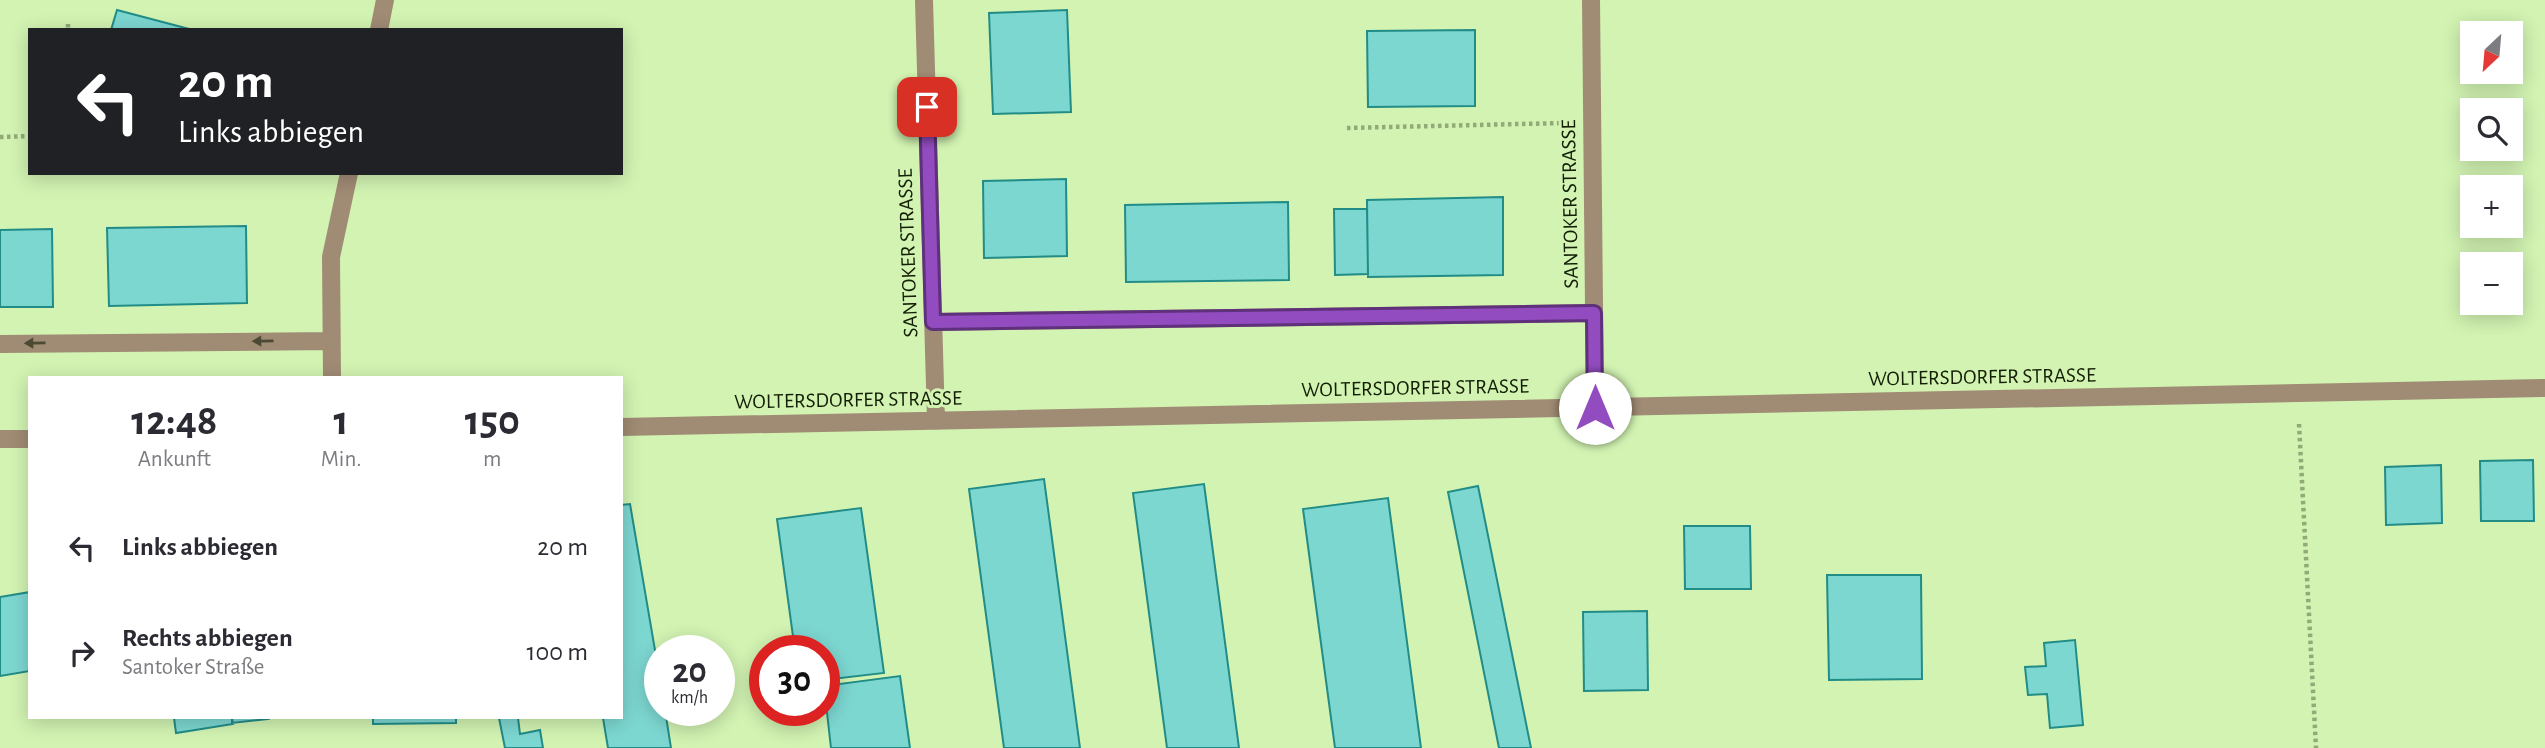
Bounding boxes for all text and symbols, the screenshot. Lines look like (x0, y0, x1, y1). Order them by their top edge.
north arrow (2460, 21, 2524, 84)
map controls (2460, 21, 2523, 315)
icon: left (63, 56, 154, 147)
text: 20 m (178, 58, 274, 107)
pin (897, 77, 957, 137)
icon: arrive (908, 88, 946, 126)
button: search (2460, 98, 2523, 161)
text: Links abbiegen (178, 116, 364, 148)
street label: SANTOKER STRASSE (1558, 119, 1582, 289)
street label: SANTOKER STRASSE (895, 168, 921, 338)
button: + (2460, 175, 2523, 238)
button: − (2460, 252, 2523, 315)
one-way arrow (251, 335, 273, 347)
one-way arrow (24, 337, 46, 349)
street label: WOLTERSDORFER STRASSE (1868, 365, 2096, 389)
position arrow (1558, 371, 1632, 445)
street label: WOLTERSDORFER STRASSE (1301, 376, 1529, 400)
street label: WOLTERSDORFER STRASSE (734, 388, 962, 412)
text: 12:48 (131, 400, 218, 442)
text: 1 (334, 400, 349, 442)
text: 150 (465, 400, 520, 442)
text: Ankunft (138, 448, 211, 471)
text: Min. (321, 448, 362, 471)
text: m (483, 448, 501, 471)
icon: left (63, 529, 101, 567)
text: Links abbiegen (122, 534, 278, 560)
text: 20 m (537, 534, 588, 560)
text: Rechts abbiegen (122, 625, 293, 651)
icon: right (63, 634, 101, 672)
speed limit sign: 30 (749, 635, 840, 726)
text: 100 m (527, 639, 588, 665)
text: 20 (672, 654, 707, 689)
text: Santoker Straße (122, 656, 264, 679)
text: km/h (671, 689, 708, 707)

